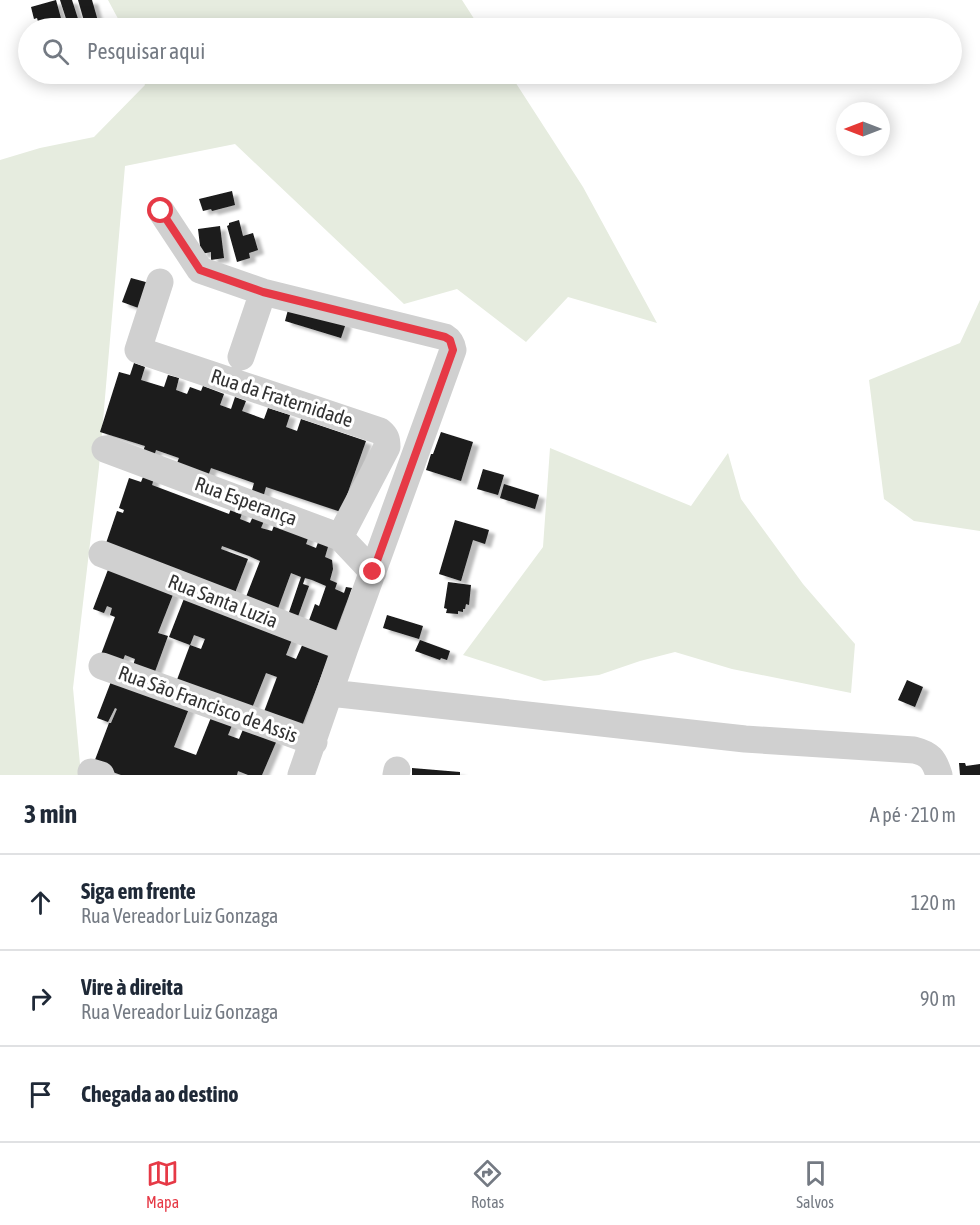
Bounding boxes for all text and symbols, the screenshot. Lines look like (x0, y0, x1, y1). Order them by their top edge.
search box (18, 18, 962, 84)
icon: search (39, 35, 72, 68)
text: Pesquisar aqui (87, 38, 205, 64)
north arrow (836, 102, 890, 156)
route start (147, 197, 173, 223)
street label: Rua da Fraternidade (208, 364, 356, 431)
street label: Rua Esperança (192, 471, 300, 530)
route end (359, 558, 385, 584)
street label: Rua Santa Luzia (165, 569, 281, 632)
street label: Rua São Francisco de Assis (115, 660, 301, 747)
text: 3 min (24, 799, 77, 829)
text: A pé · 210 m (870, 803, 956, 826)
text: Siga em frente (81, 878, 196, 904)
icon: ahead (24, 886, 57, 919)
text: 120 m (911, 891, 956, 914)
text: Rua Vereador Luiz Gonzaga (81, 904, 278, 927)
text: Vire à direita (81, 974, 183, 1000)
icon: right (24, 982, 57, 1015)
text: 90 m (920, 987, 956, 1010)
text: Rua Vereador Luiz Gonzaga (81, 1000, 278, 1023)
icon: arrive (24, 1078, 57, 1111)
text: Chegada ao destino (81, 1081, 239, 1107)
tab: Mapa (146, 1157, 179, 1211)
tab: Rotas (471, 1157, 504, 1211)
tab: Salvos (796, 1157, 834, 1211)

